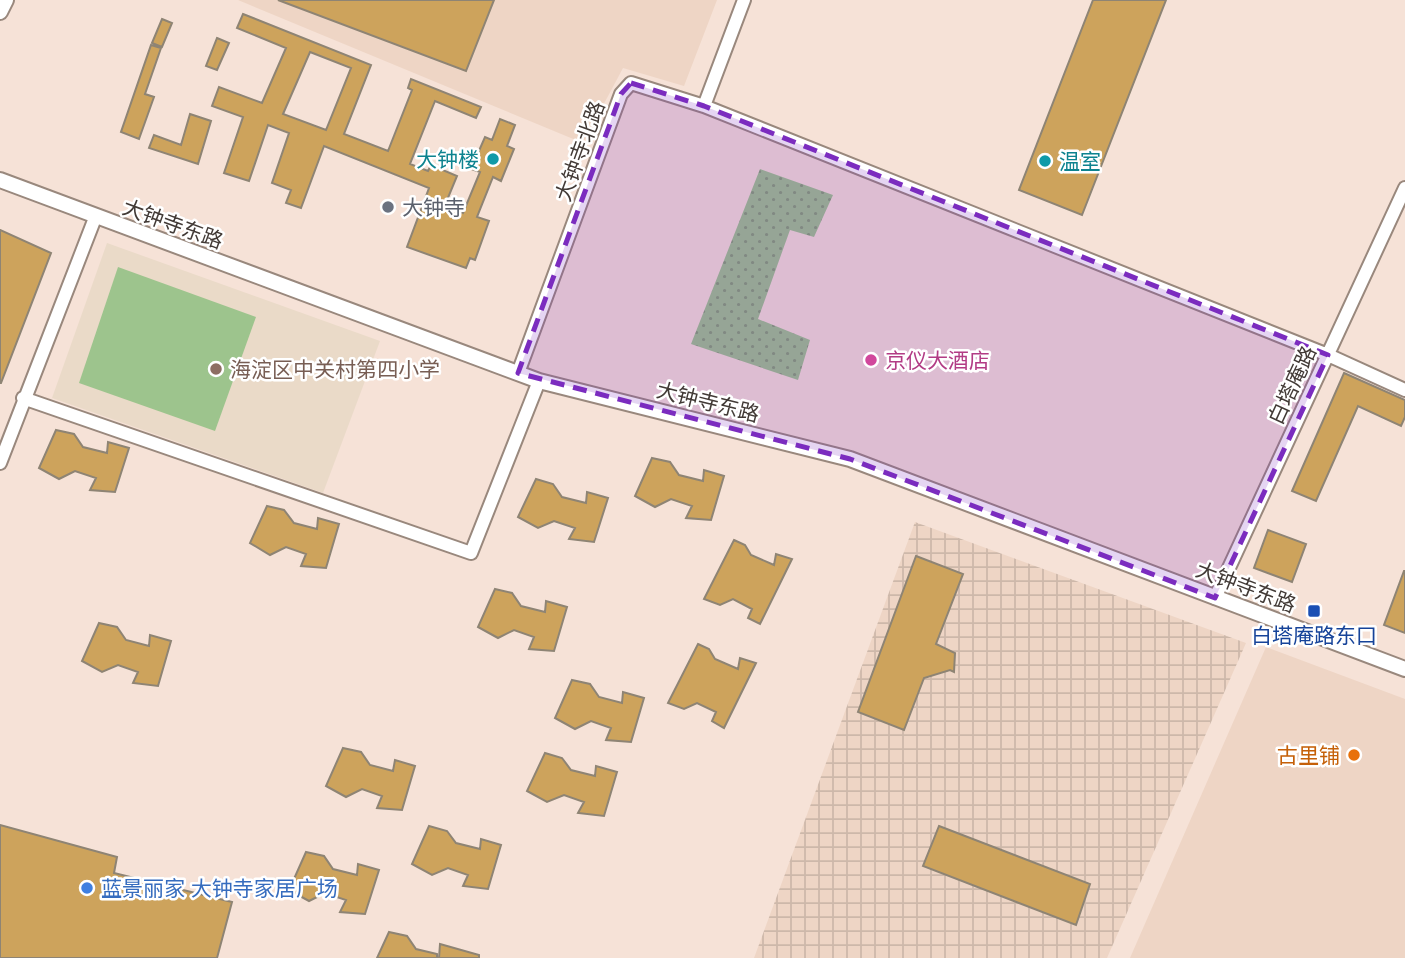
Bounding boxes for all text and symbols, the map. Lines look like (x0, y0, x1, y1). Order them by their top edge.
street label: 大钟寺北路 (551, 98, 609, 204)
place label: 大钟楼 (416, 148, 479, 171)
place label: 温室 (1059, 150, 1101, 173)
marker: 大钟楼 (485, 151, 501, 167)
marker: 温室 (1037, 153, 1053, 169)
street label: 大钟寺东路 (120, 195, 226, 253)
place label: 大钟寺 (402, 196, 465, 219)
marker: 大钟寺 (380, 199, 396, 215)
street label: 白塔庵路 (1264, 342, 1320, 428)
place label: 京仪大酒店 (885, 349, 990, 372)
marker: 京仪大酒店 (863, 352, 879, 368)
place label: 海淀区中关村第四小学 (230, 358, 440, 381)
marker: 海淀区中关村第四小学 (208, 361, 224, 377)
street label: 大钟寺东路 (654, 378, 762, 426)
street label: 大钟寺东路 (1193, 557, 1299, 617)
marker: 白塔庵路东口 (1306, 603, 1322, 619)
place label: 白塔庵路东口 (1251, 624, 1377, 647)
place label: 古里铺 (1277, 744, 1340, 767)
marker: 古里铺 (1346, 747, 1362, 763)
place label: 蓝景丽家 大钟寺家居广场 (101, 877, 338, 900)
marker: 蓝景丽家 大钟寺家居广场 (79, 880, 95, 896)

